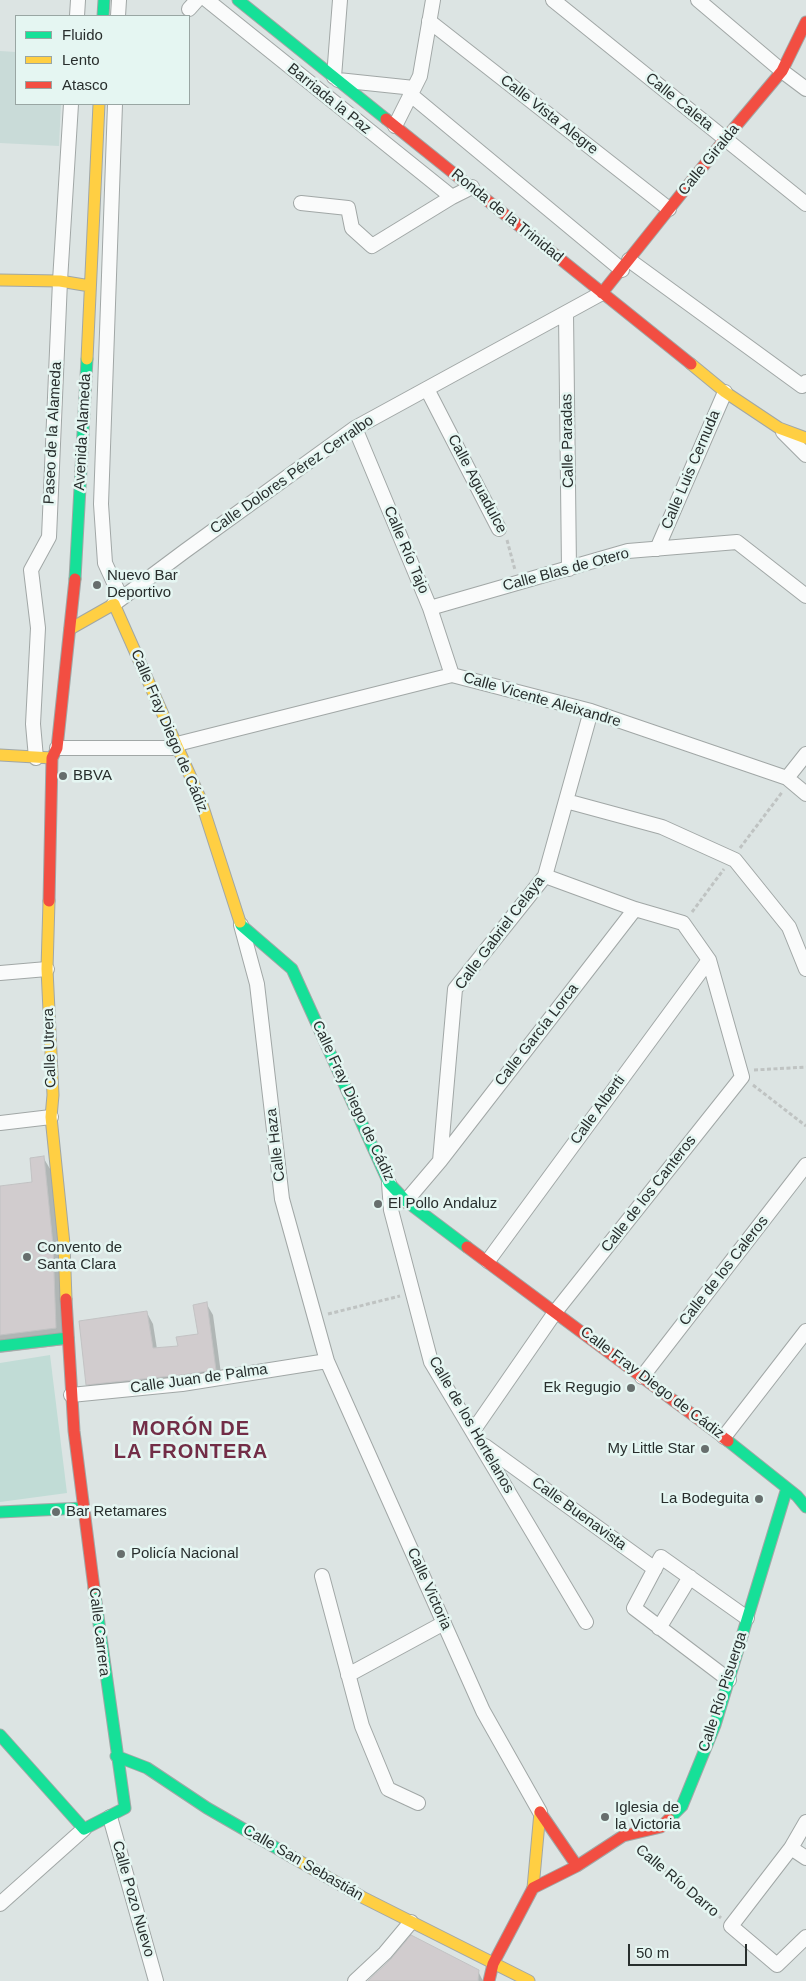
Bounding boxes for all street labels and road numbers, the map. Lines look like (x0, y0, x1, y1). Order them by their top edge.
street label: Barriada la Paz (283, 60, 375, 138)
street label: Calle Caleta (642, 69, 716, 135)
street label: Calle Vista Alegre (497, 71, 601, 159)
street label: Calle Giralda (675, 121, 743, 199)
street label: Ronda de la Trinidad (447, 165, 567, 267)
street label: Paseo de la Alameda (40, 361, 66, 505)
street label: Avenida Alameda (71, 373, 95, 491)
street label: Calle Paradas (558, 394, 578, 488)
street label: Calle Luis Cernuda (658, 408, 724, 532)
street label: Calle Dolores Pérez Cerralbo (207, 412, 377, 538)
street label: Calle Aguadulce (443, 432, 511, 536)
street label: Calle Río Tajo (379, 504, 433, 596)
street label: Calle Blas de Otero (501, 544, 631, 596)
street label: Calle Fray Diego de Cádiz (127, 647, 211, 815)
street label: Calle Vicente Aleixandre (461, 669, 623, 731)
street label: Calle Gabriel Celaya (451, 873, 549, 993)
street label: Calle García Lorca (491, 980, 583, 1090)
street label: Calle Utrera (40, 1008, 60, 1088)
street label: Calle Fray Diego de Cádiz (308, 1018, 398, 1184)
street label: Calle Alberti (567, 1072, 629, 1148)
street label: Calle Haza (263, 1107, 289, 1183)
street label: Calle de los Canteros (598, 1132, 700, 1256)
street label: Calle de los Caleros (676, 1213, 772, 1329)
street label: Calle Fray Diego de Cádiz (577, 1323, 727, 1443)
street label: Calle de los Hortelanos (424, 1353, 518, 1497)
street label: Calle Juan de Palma (129, 1360, 269, 1398)
street label: Calle Buenavista (528, 1474, 630, 1554)
street label: Calle Victoria (403, 1545, 455, 1633)
street label: Calle Carrera (85, 1587, 113, 1677)
street label: Calle Río Pisuerga (695, 1630, 751, 1754)
street label: Calle San Sebastián (240, 1821, 366, 1905)
street label: Calle Pozo Nuevo (108, 1839, 158, 1959)
street label: Calle Río Darro (632, 1841, 722, 1921)

